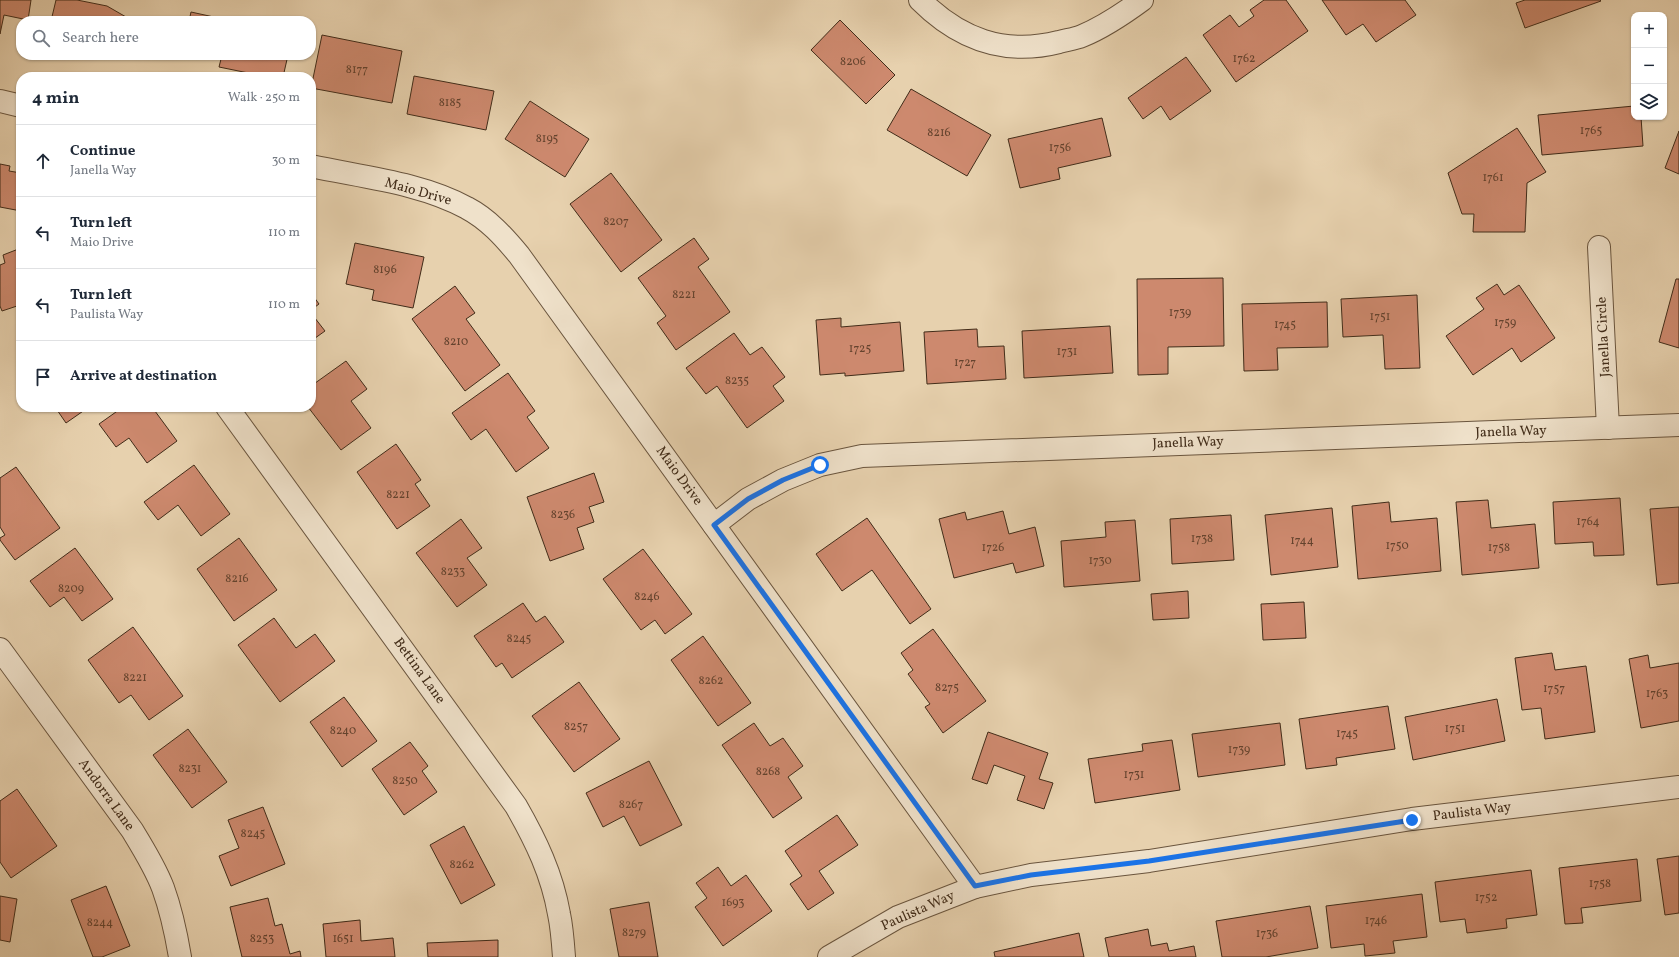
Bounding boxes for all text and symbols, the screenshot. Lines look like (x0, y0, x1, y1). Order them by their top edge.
map controls (1631, 12, 1667, 120)
button: + (1631, 12, 1667, 48)
search box (16, 16, 316, 60)
icon: search (30, 27, 52, 49)
text: Search here (62, 28, 139, 49)
button: − (1631, 48, 1667, 84)
house number: 1762 (1233, 51, 1256, 67)
house number: 8206 (840, 54, 866, 70)
house number: 8177 (346, 62, 368, 78)
button: layers (1631, 84, 1667, 120)
text: 4 min (32, 87, 79, 110)
text: Walk · 250 m (228, 89, 300, 107)
house number: 8185 (439, 95, 461, 111)
house number: 1765 (1580, 123, 1602, 139)
house number: 8216 (927, 125, 951, 141)
house number: 8195 (536, 131, 559, 147)
house number: 1756 (1049, 140, 1071, 156)
text: Continue (70, 141, 135, 162)
icon: ahead (32, 150, 54, 172)
text: 30 m (272, 152, 300, 170)
text: Janella Way (70, 162, 136, 180)
house number: 1761 (1482, 170, 1504, 186)
street label: Maio Drive (382, 173, 454, 211)
text: Turn left (70, 213, 132, 234)
house number: 8207 (603, 214, 629, 230)
icon: left (32, 222, 54, 244)
text: 110 m (268, 224, 300, 242)
text: Maio Drive (70, 234, 134, 252)
house number: 8196 (373, 262, 397, 278)
text: Turn left (70, 285, 132, 306)
house number: 8221 (672, 287, 696, 303)
icon: left (32, 294, 54, 316)
text: 110 m (268, 296, 300, 314)
street label: Janella Circle (1592, 296, 1616, 378)
house number: 1739 (1169, 305, 1191, 321)
text: Paulista Way (70, 306, 143, 324)
house number: 1751 (1370, 309, 1390, 325)
house number: 1759 (1494, 315, 1516, 331)
house number: 1745 (1274, 317, 1296, 333)
house number: 8210 (444, 334, 468, 350)
house number: 1725 (849, 341, 871, 357)
house number: 1731 (1057, 344, 1077, 360)
house number: 1727 (954, 355, 976, 371)
icon: arrive (32, 366, 54, 388)
text: Arrive at destination (70, 366, 217, 387)
house number: 8235 (725, 373, 749, 389)
street label: Janella Way (1475, 421, 1547, 443)
street label: Janella Way (1152, 432, 1224, 454)
street label: Maio Drive (651, 443, 707, 510)
route start (811, 456, 829, 474)
house number: 8221 (386, 487, 410, 503)
house number: 8236 (551, 507, 575, 523)
house number: 1764 (1576, 514, 1600, 530)
house number: 1738 (1191, 531, 1213, 547)
house number: 1744 (1290, 533, 1314, 549)
house number: 1750 (1385, 538, 1409, 554)
house number: 1726 (982, 540, 1004, 556)
house number: 1758 (1488, 540, 1510, 556)
house number: 1730 (1088, 553, 1112, 569)
house number: 8233 (441, 564, 465, 580)
house number: 8216 (225, 571, 249, 587)
house number: 8209 (58, 581, 84, 597)
house number: 8246 (634, 589, 660, 605)
house number: 8245 (507, 631, 532, 647)
street label: Bettina Lane (389, 634, 450, 708)
house number: 8221 (123, 670, 147, 686)
house number: 8262 (698, 673, 724, 689)
house number: 8275 (935, 680, 959, 696)
house number: 1757 (1543, 681, 1565, 697)
house number: 1763 (1646, 686, 1668, 702)
house number: 8257 (564, 719, 588, 735)
house number: 1751 (1445, 721, 1465, 737)
house number: 8240 (330, 723, 356, 739)
house number: 1745 (1336, 726, 1358, 742)
house number: 1739 (1228, 742, 1250, 758)
street label: Andorra Lane (73, 755, 139, 835)
house number: 8231 (179, 761, 202, 777)
house number: 8268 (756, 764, 780, 780)
house number: 1731 (1124, 767, 1144, 783)
house number: 8250 (392, 773, 418, 789)
house number: 8267 (619, 797, 643, 813)
street label: Paulista Way (1432, 798, 1513, 826)
route end (1403, 811, 1421, 829)
house number: 8245 (241, 826, 266, 842)
house number: 8262 (449, 857, 475, 873)
house number: 1758 (1589, 876, 1611, 892)
street label: Paulista Way (878, 886, 958, 936)
house number: 1752 (1475, 890, 1497, 906)
house number: 1693 (722, 895, 744, 911)
house number: 1746 (1365, 913, 1387, 929)
house number: 8244 (87, 915, 113, 931)
house number: 8279 (622, 925, 646, 941)
house number: 1736 (1256, 926, 1278, 942)
house number: 8253 (250, 931, 274, 947)
house number: 1651 (332, 931, 354, 947)

